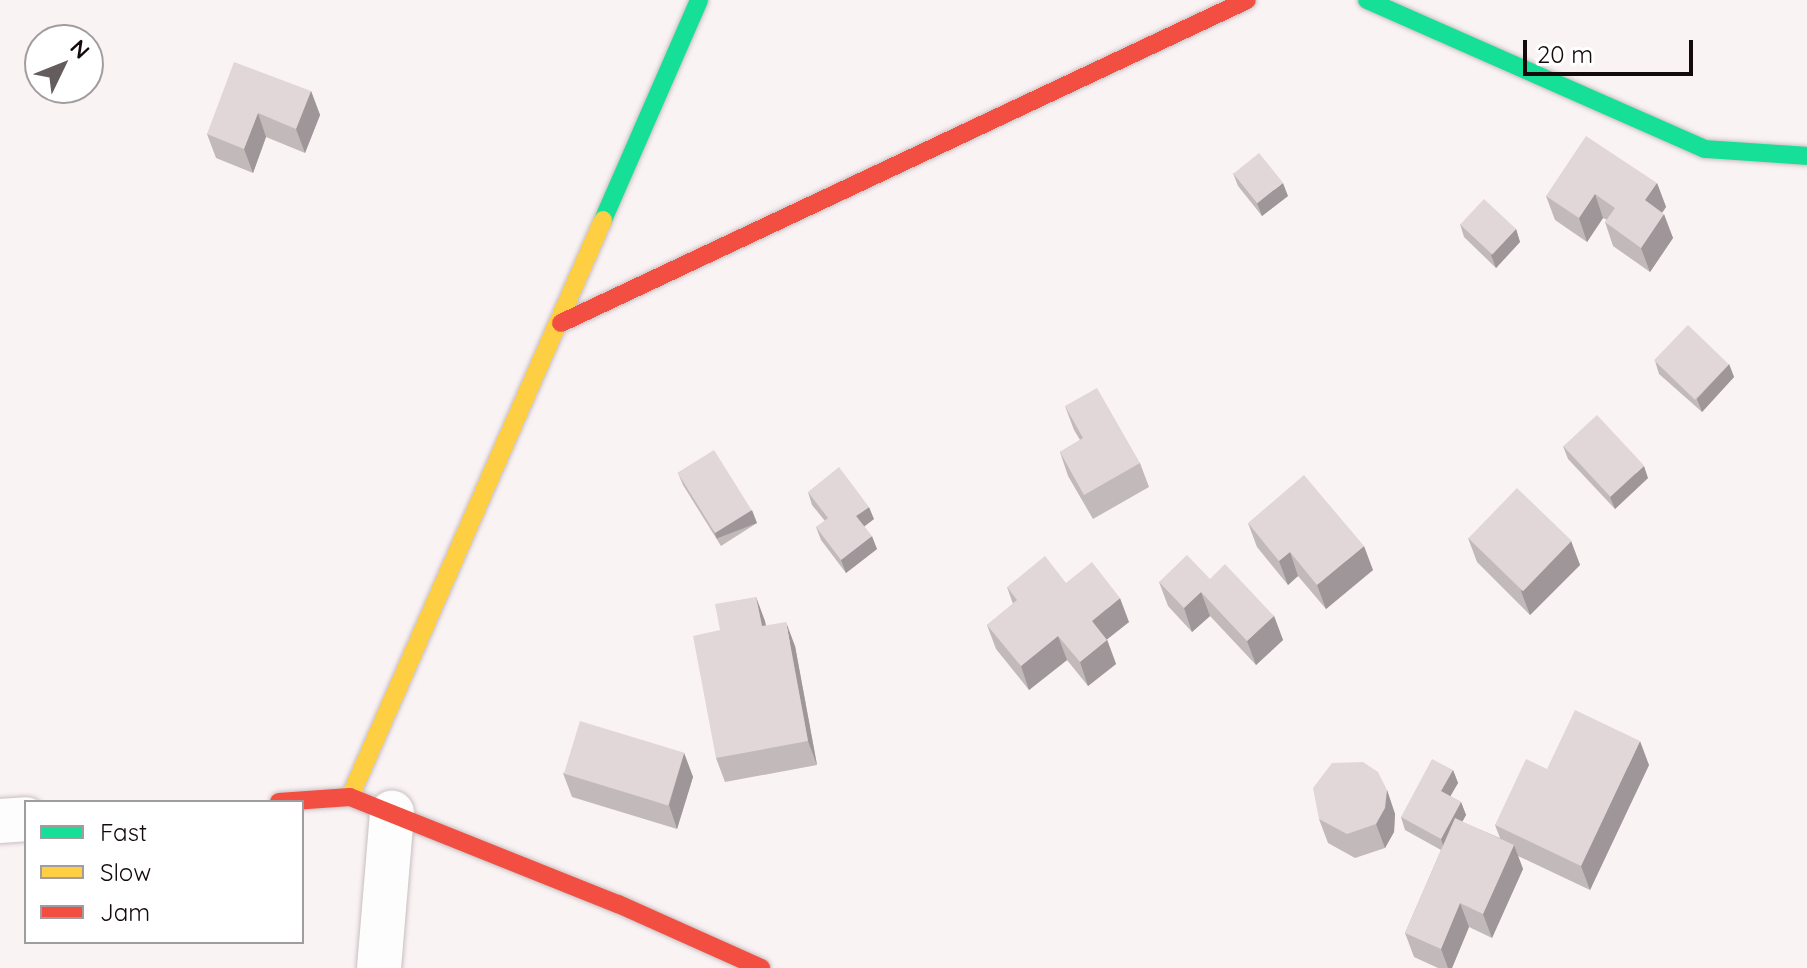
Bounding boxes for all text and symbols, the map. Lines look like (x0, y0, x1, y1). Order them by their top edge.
north arrow (24, 24, 104, 104)
scale bar (1527, 24, 1697, 74)
text: N (64, 34, 96, 64)
text: 20 m (1537, 39, 1593, 69)
legend (24, 800, 304, 944)
text: Fast (100, 817, 147, 847)
text: Slow (100, 857, 151, 887)
text: Jam (100, 897, 150, 927)

